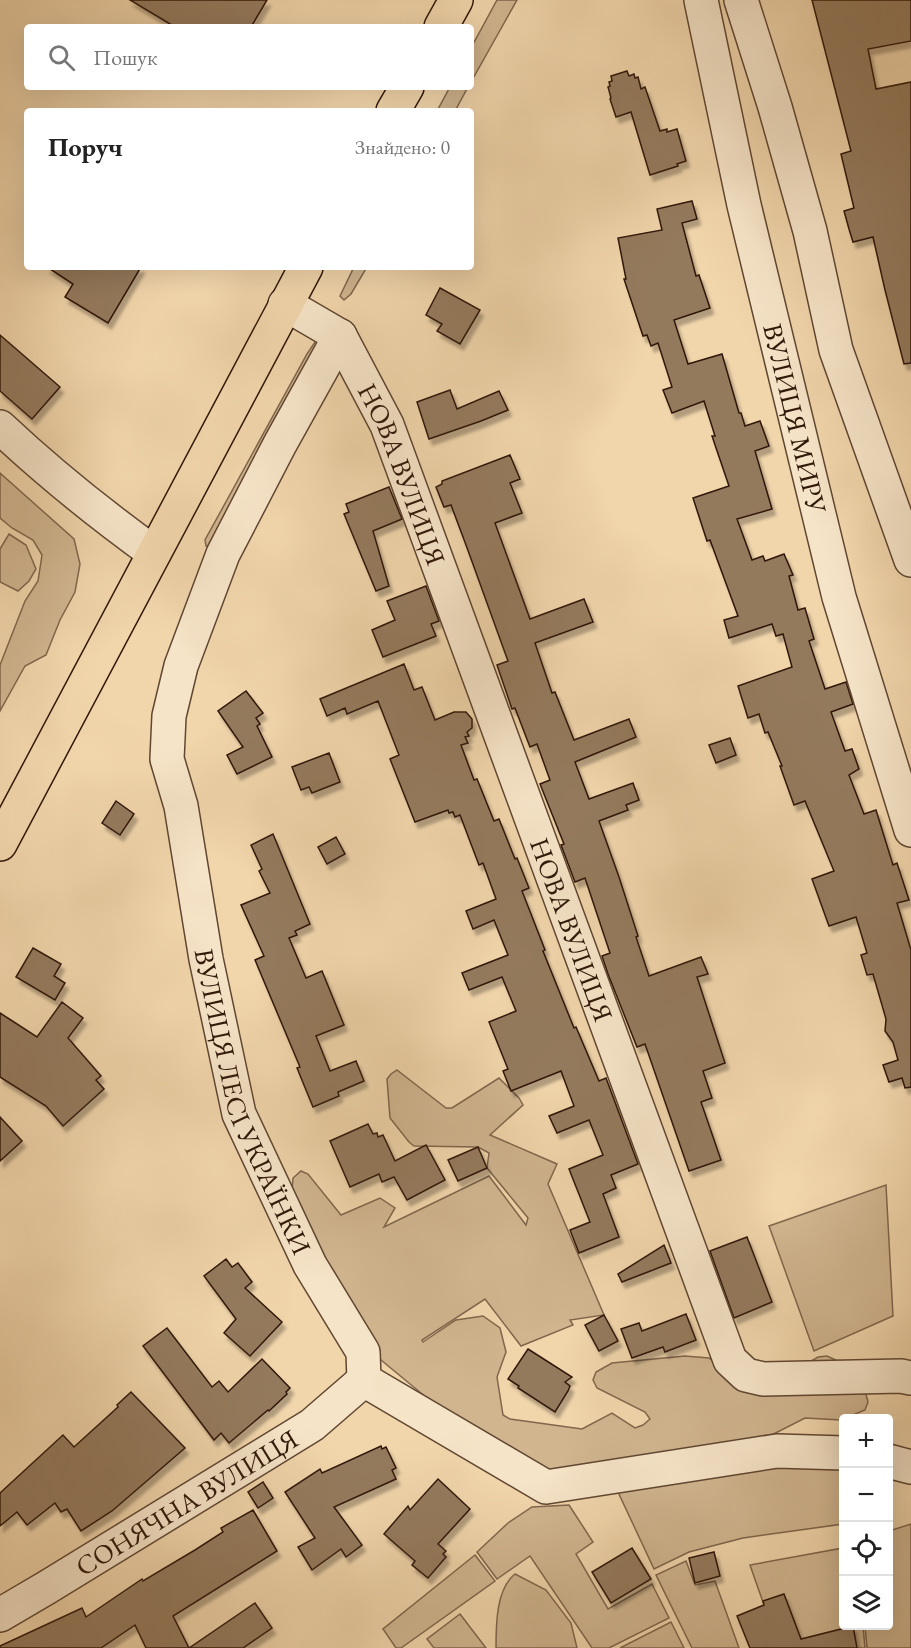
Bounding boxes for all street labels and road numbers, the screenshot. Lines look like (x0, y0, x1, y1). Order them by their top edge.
street label: ВУЛИЦЯ МИРУ (756, 320, 836, 518)
street label: НОВА ВУЛИЦЯ (350, 377, 454, 570)
street label: НОВА ВУЛИЦЯ (522, 833, 622, 1026)
street label: ВУЛИЦЯ ЛЕСІ УКРАЇНКИ (187, 946, 320, 1260)
street label: СОНЯЧНА ВУЛИЦЯ (69, 1420, 304, 1583)

